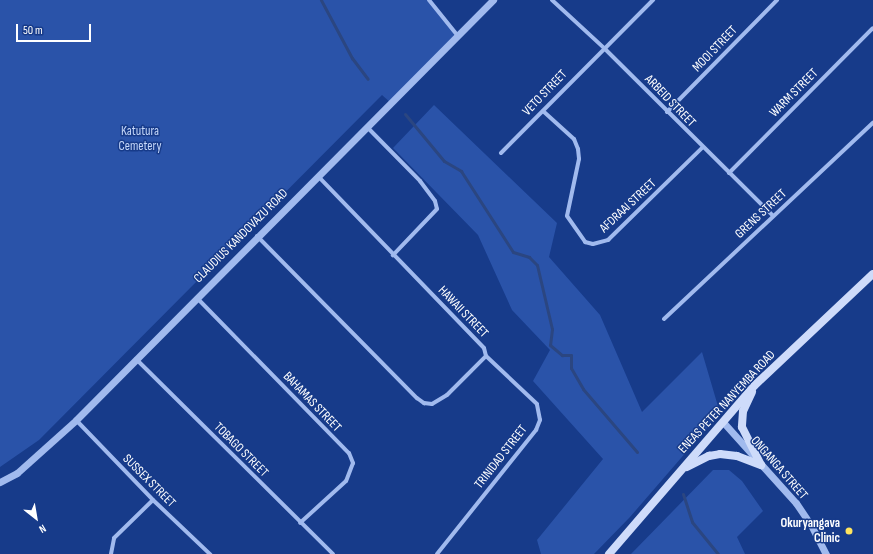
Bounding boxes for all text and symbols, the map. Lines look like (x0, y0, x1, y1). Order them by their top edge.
scale bar (18, 16, 93, 42)
text: 50 m (23, 23, 43, 38)
street label: MOOI STREET (689, 23, 741, 75)
street label: WARM STREET (766, 65, 822, 121)
street label: VETO STREET (519, 67, 571, 119)
street label: ARBEID STREET (641, 72, 699, 130)
park label: Katutura Cemetery (119, 124, 161, 155)
street label: AFDRAAI STREET (596, 176, 660, 236)
street label: CLAUDIUS KANDOVAZU ROAD (191, 186, 291, 286)
street label: GRENS STREET (732, 186, 790, 242)
street label: HAWAII STREET (435, 283, 491, 341)
street label: ENEAS PETER NANYEMBA ROAD (675, 347, 779, 457)
street label: BAHAMAS STREET (280, 369, 344, 435)
street label: TOBAGO STREET (211, 420, 271, 480)
street label: TRINIDAD STREET (471, 422, 531, 492)
street label: ONGANGA STREET (747, 433, 811, 503)
street label: SUSSEX STREET (119, 451, 179, 511)
north arrow (16, 498, 56, 538)
place label: Okuryangava Clinic (780, 516, 840, 547)
text: N (37, 522, 48, 536)
marker: Okuryangava Clinic (843, 525, 855, 537)

